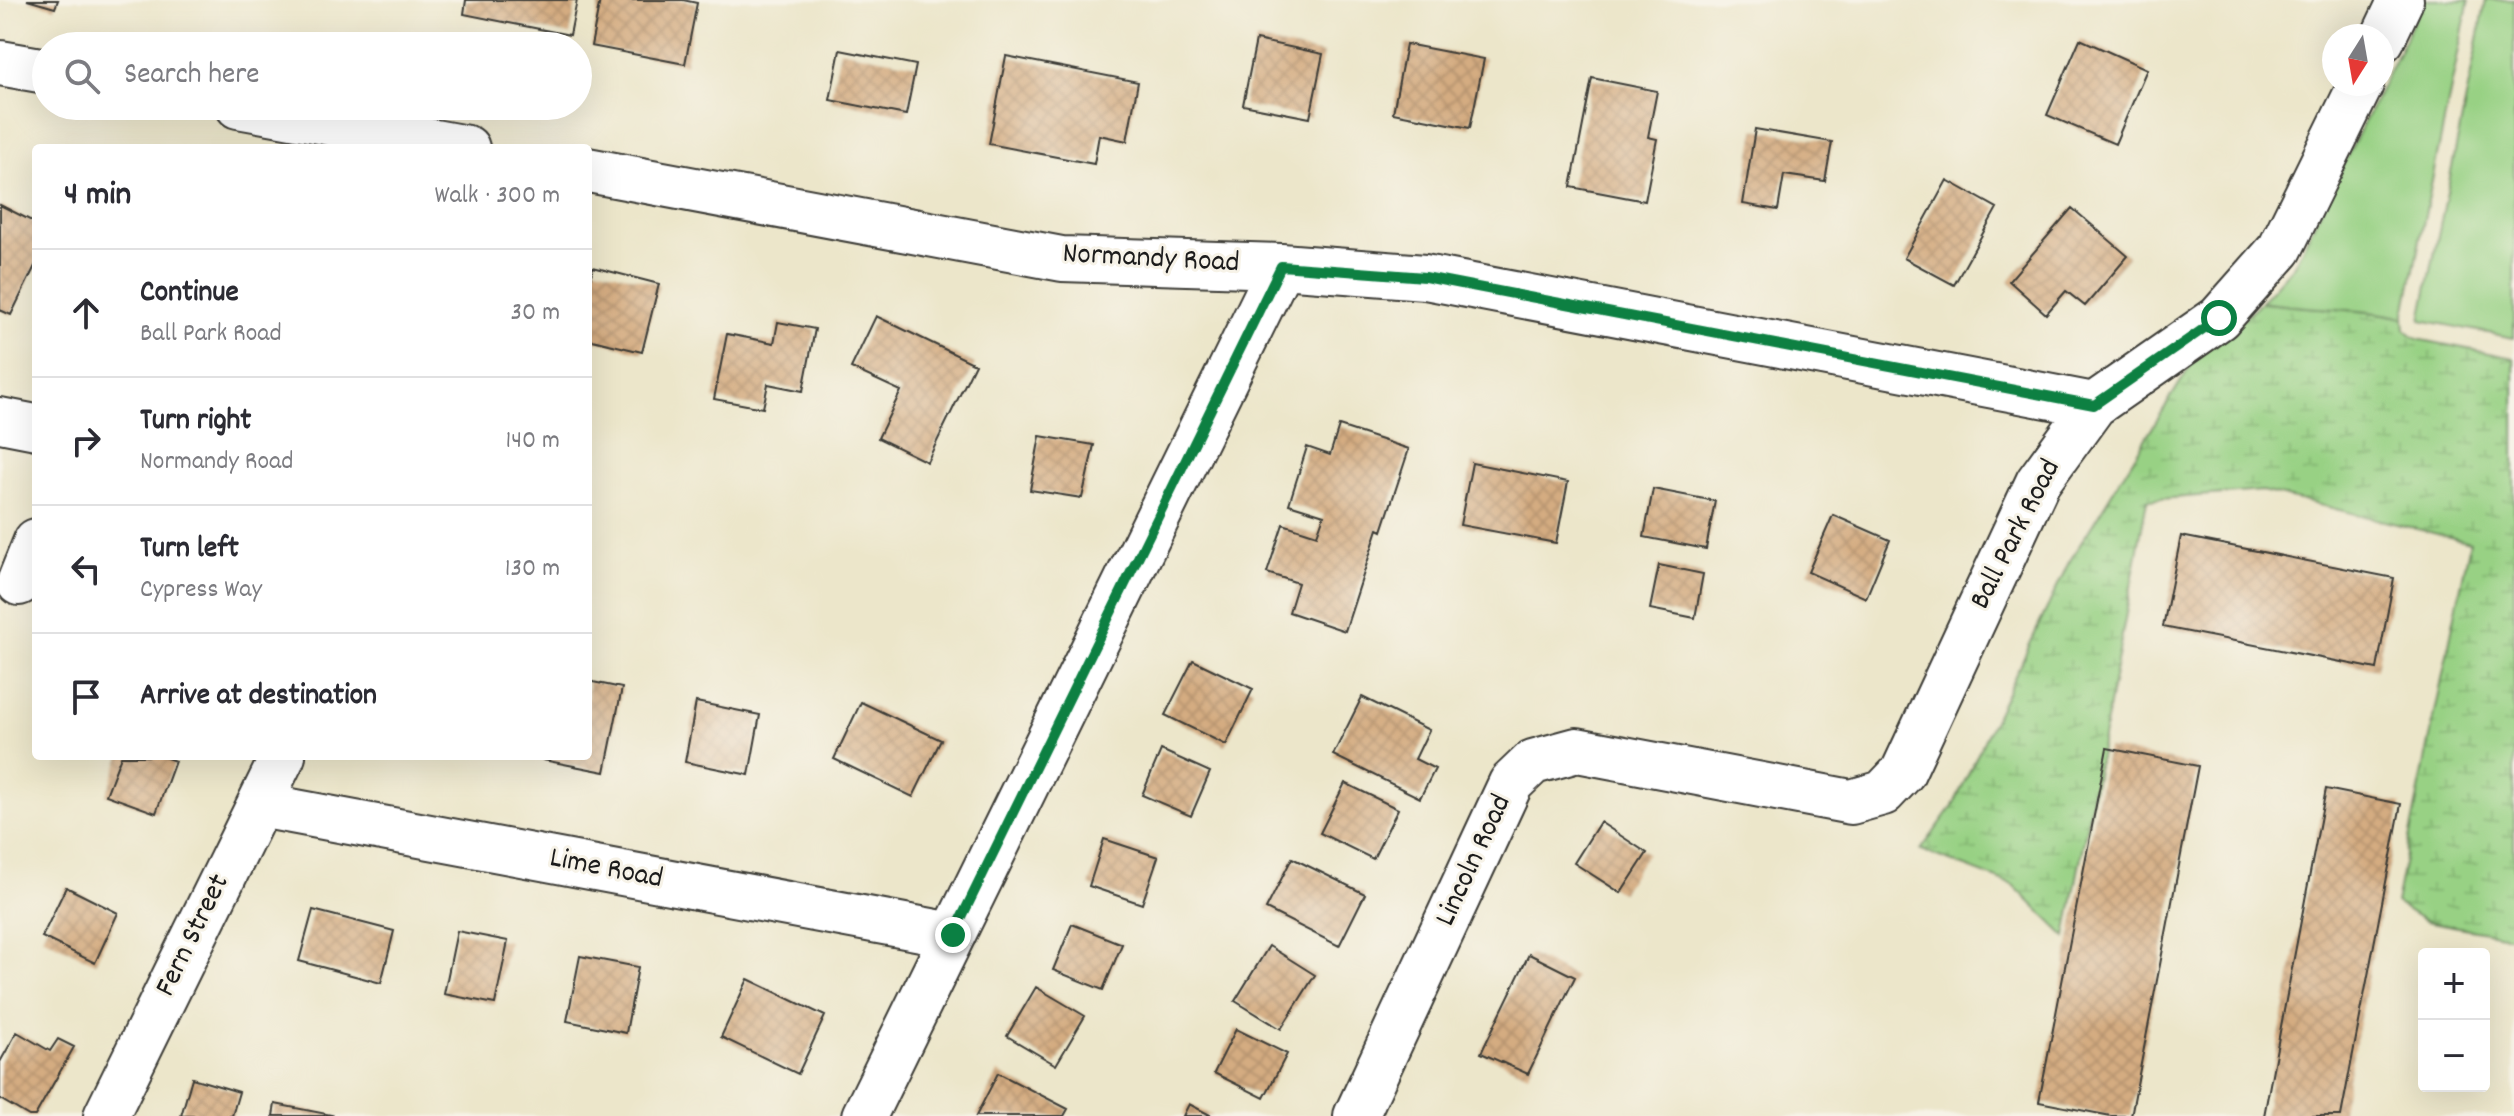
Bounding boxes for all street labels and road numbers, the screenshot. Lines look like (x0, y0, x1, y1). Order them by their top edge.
street label: Normandy Road (1061, 234, 1241, 286)
street label: Ball Park Road (1961, 452, 2073, 618)
street label: Lincoln Road (1426, 788, 1524, 934)
street label: Lime Road (546, 838, 666, 902)
street label: Fern Street (146, 868, 242, 1004)

